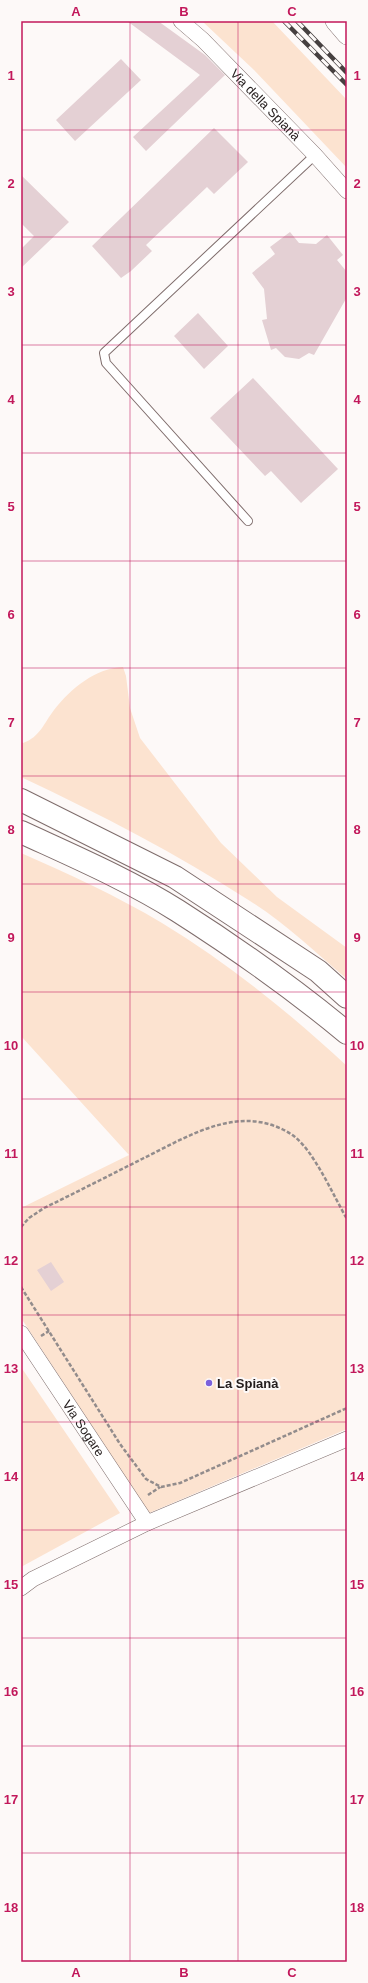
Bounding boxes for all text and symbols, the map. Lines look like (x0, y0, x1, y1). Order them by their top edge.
text: A (71, 4, 81, 19)
text: B (179, 4, 189, 19)
text: C (287, 4, 297, 19)
street label: Via della Spianà (227, 66, 304, 144)
text: 1 (7, 68, 15, 83)
text: 1 (353, 68, 361, 83)
text: 2 (7, 176, 15, 191)
text: 2 (353, 176, 361, 191)
text: 3 (7, 284, 15, 299)
text: 3 (353, 284, 361, 299)
text: 4 (7, 392, 15, 407)
text: 4 (353, 392, 361, 407)
text: 5 (7, 499, 15, 514)
text: 5 (353, 499, 361, 514)
text: 6 (7, 607, 15, 622)
text: 6 (353, 607, 361, 622)
text: 7 (7, 715, 15, 730)
text: 7 (353, 715, 361, 730)
text: 8 (7, 822, 15, 837)
text: 8 (353, 822, 361, 837)
text: 9 (7, 930, 15, 945)
text: 9 (353, 930, 361, 945)
text: 10 (4, 1038, 18, 1053)
text: 10 (350, 1038, 364, 1053)
text: 11 (4, 1146, 18, 1161)
text: 11 (350, 1146, 364, 1161)
text: 12 (4, 1253, 18, 1268)
text: 12 (350, 1253, 364, 1268)
text: 13 (4, 1361, 18, 1376)
text: 13 (350, 1361, 364, 1376)
place label: La Spianà (217, 1376, 279, 1391)
marker: La Spianà (204, 1378, 214, 1388)
street label: Via Sogare (60, 1397, 108, 1459)
text: 14 (4, 1469, 19, 1484)
text: 14 (350, 1469, 365, 1484)
text: 15 (4, 1577, 18, 1592)
text: 15 (350, 1577, 364, 1592)
text: 16 (4, 1684, 18, 1699)
text: 16 (350, 1684, 364, 1699)
text: 17 (4, 1792, 18, 1807)
text: 17 (350, 1792, 364, 1807)
text: 18 (4, 1900, 18, 1915)
text: 18 (350, 1900, 364, 1915)
text: A (71, 1965, 81, 1980)
text: B (179, 1965, 189, 1980)
text: C (287, 1965, 297, 1980)

